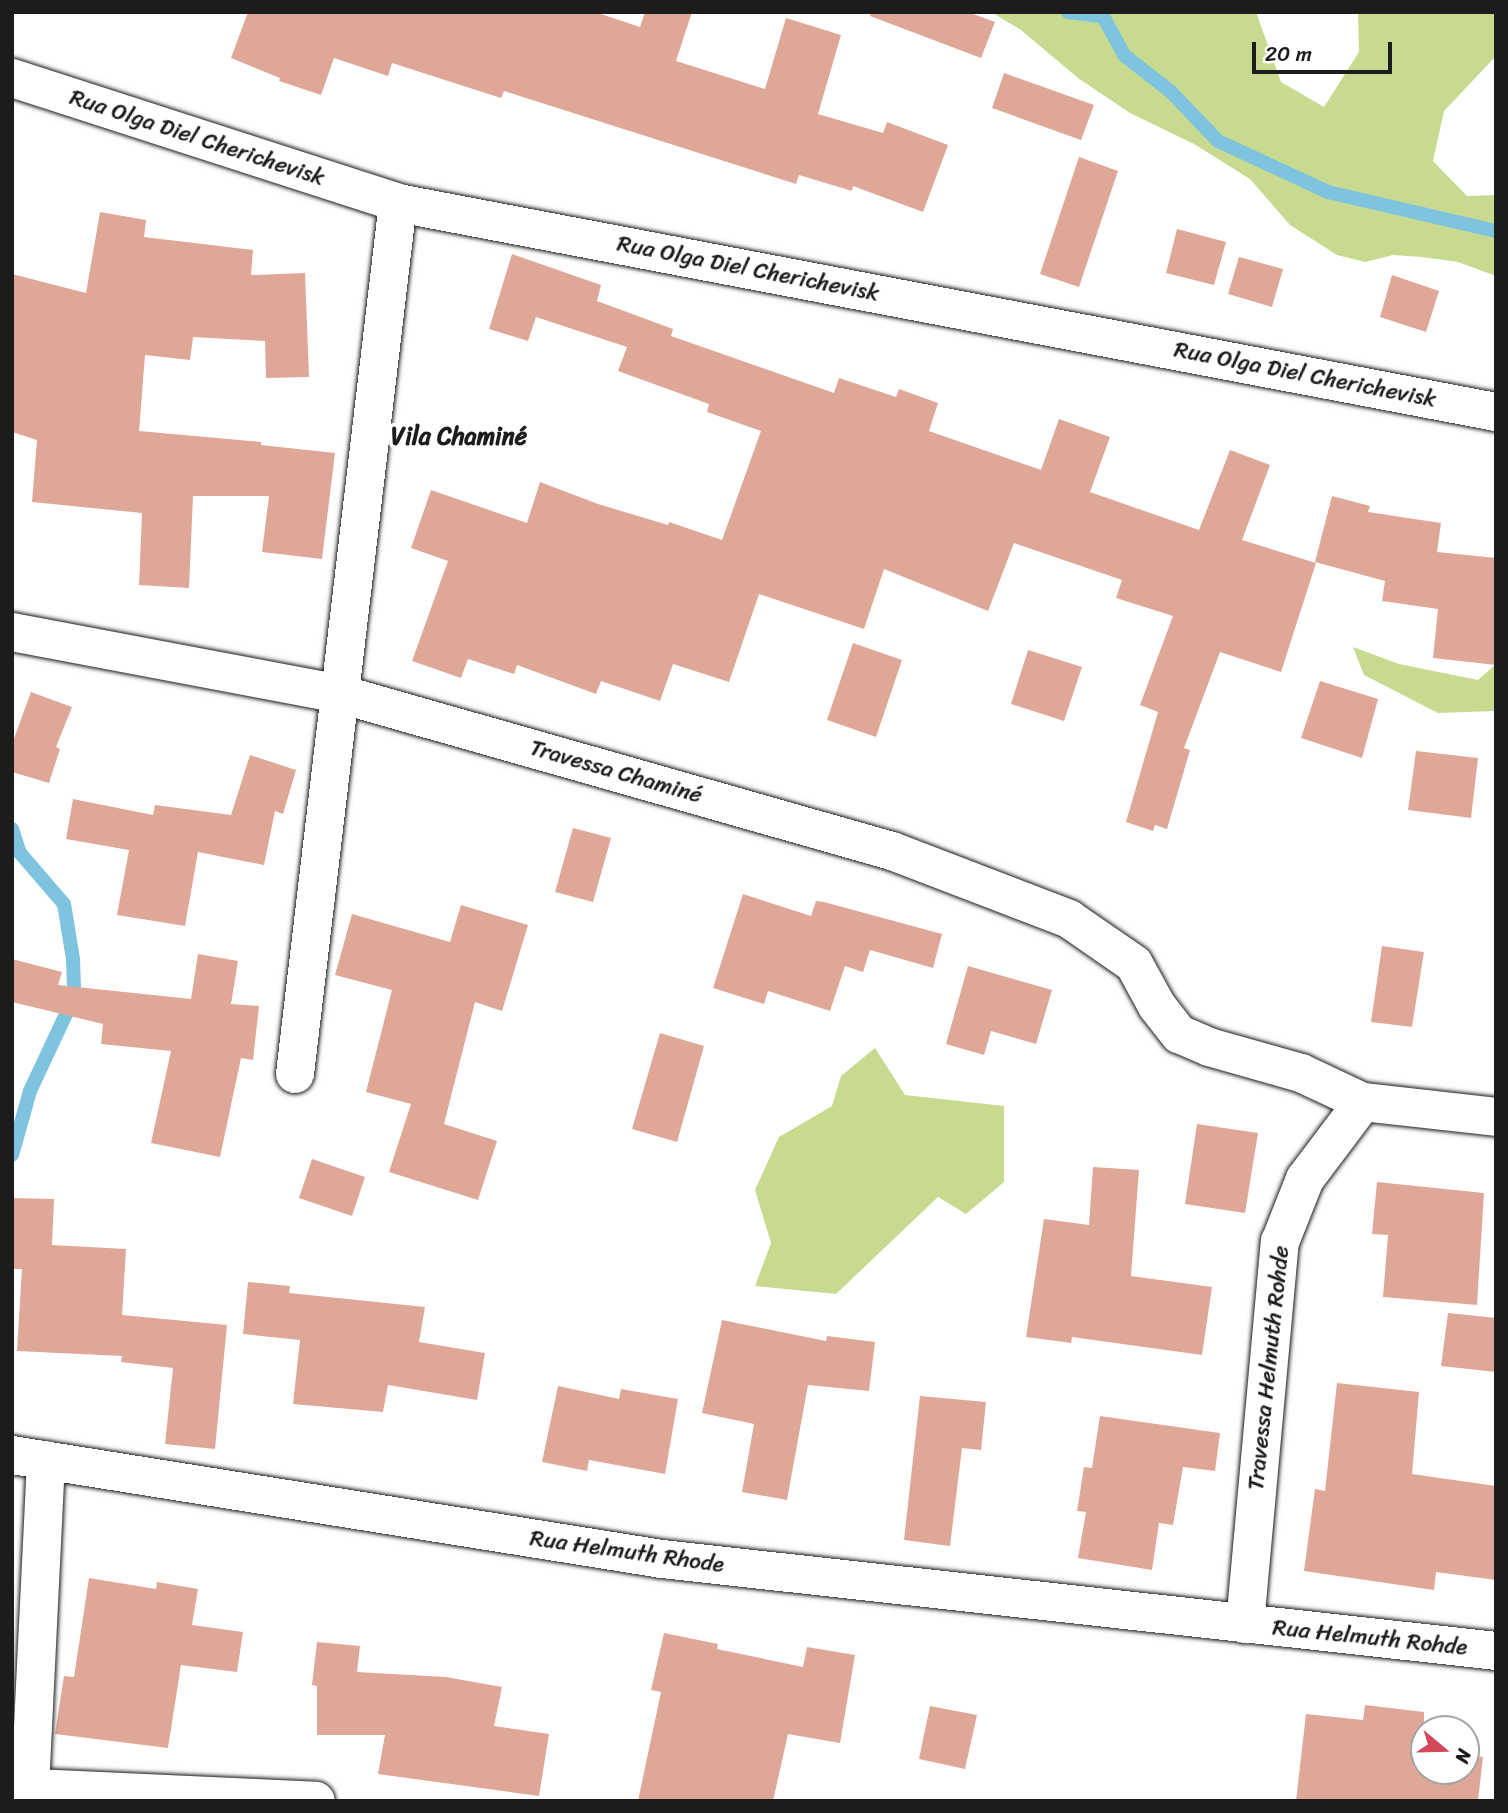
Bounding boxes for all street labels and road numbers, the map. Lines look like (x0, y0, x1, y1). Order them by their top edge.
street label: Rua Olga Diel Cherichevisk (66, 84, 328, 192)
street label: Rua Olga Diel Cherichevisk (615, 230, 881, 308)
street label: Rua Olga Diel Cherichevisk (1172, 336, 1438, 414)
street label: Travessa Chaminé (527, 734, 705, 810)
street label: Travessa Helmuth Rohde (1242, 1245, 1296, 1491)
street label: Rua Helmuth Rhode (527, 1525, 727, 1579)
street label: Rua Helmuth Rohde (1270, 1614, 1470, 1662)

